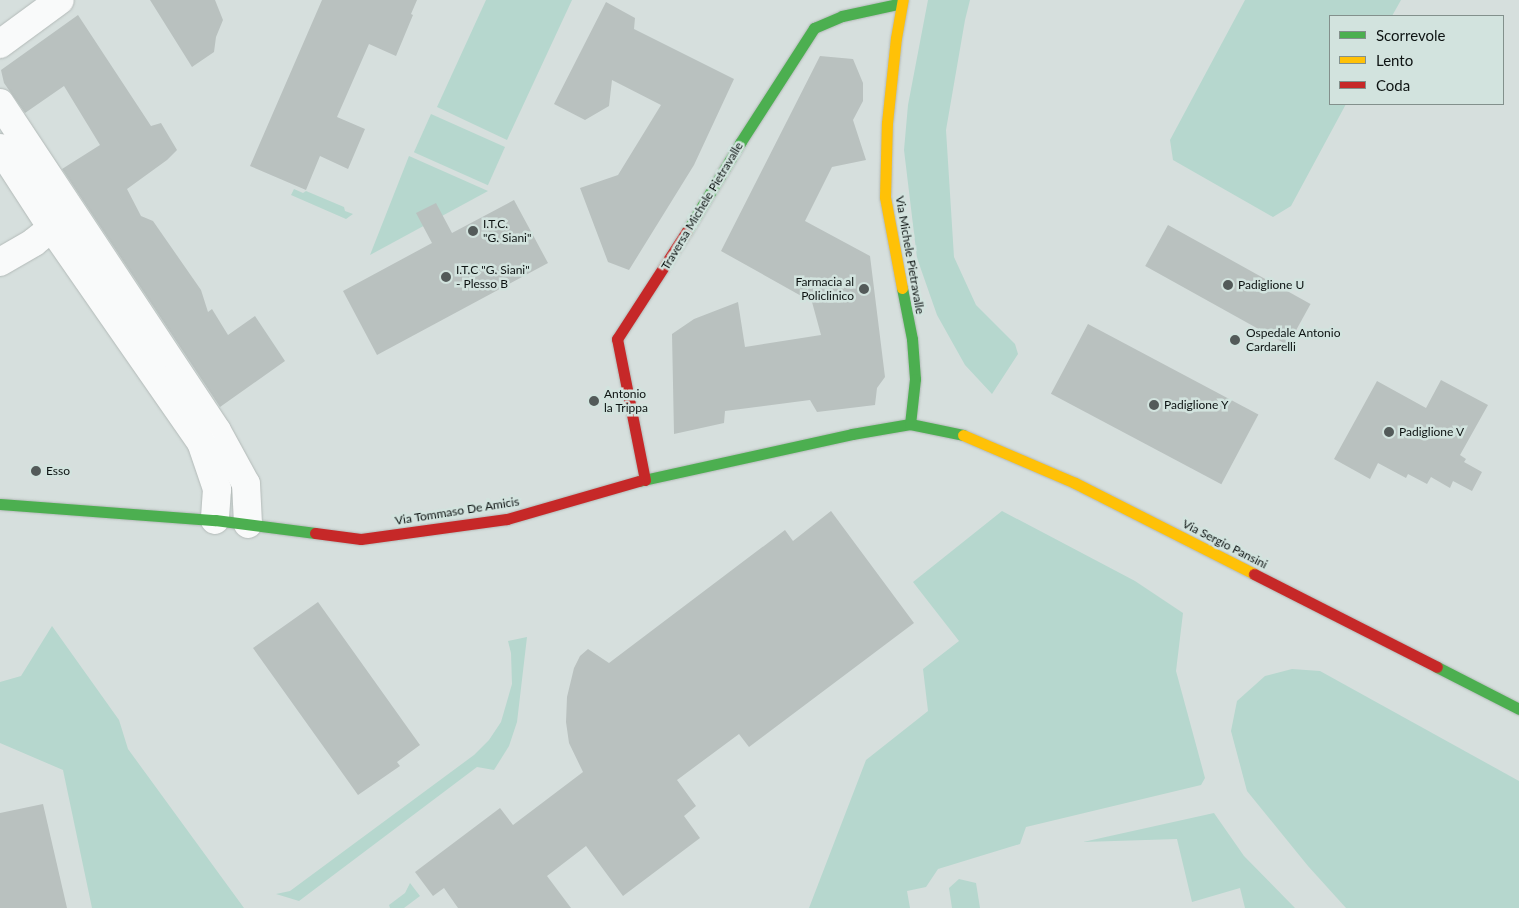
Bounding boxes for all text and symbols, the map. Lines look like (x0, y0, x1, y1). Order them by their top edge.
legend (1329, 15, 1504, 105)
text: Scorrevole (1376, 26, 1446, 44)
text: Lento (1376, 51, 1413, 69)
text: Coda (1376, 76, 1410, 94)
street label: Traversa Michele Pietravalle (658, 139, 746, 273)
street label: Via Michele Pietravalle (893, 195, 927, 315)
place label: I.T.C. "G. Siani" (483, 217, 531, 245)
marker: I.T.C. "G. Siani" (467, 225, 479, 237)
place label: I.T.C "G. Siani" - Plesso B (456, 263, 530, 291)
marker: I.T.C "G. Siani" - Plesso B (440, 271, 452, 283)
place label: Farmacia al Policlinico (795, 275, 854, 303)
place label: Padiglione U (1238, 278, 1304, 292)
marker: Padiglione U (1222, 279, 1234, 291)
marker: Farmacia al Policlinico (858, 283, 870, 295)
place label: Ospedale Antonio Cardarelli (1246, 326, 1341, 354)
marker: Ospedale Antonio Cardarelli (1228, 333, 1242, 347)
place label: Antonio la Trippa (604, 387, 648, 415)
marker: Antonio la Trippa (588, 395, 600, 407)
place label: Padiglione Y (1164, 398, 1229, 412)
marker: Padiglione Y (1148, 399, 1160, 411)
place label: Padiglione V (1399, 425, 1465, 439)
marker: Padiglione V (1383, 426, 1395, 438)
place label: Esso (46, 464, 70, 478)
marker: Esso (30, 465, 42, 477)
street label: Via Tommaso De Amicis (393, 494, 521, 528)
street label: Via Sergio Pansini (1180, 516, 1270, 572)

